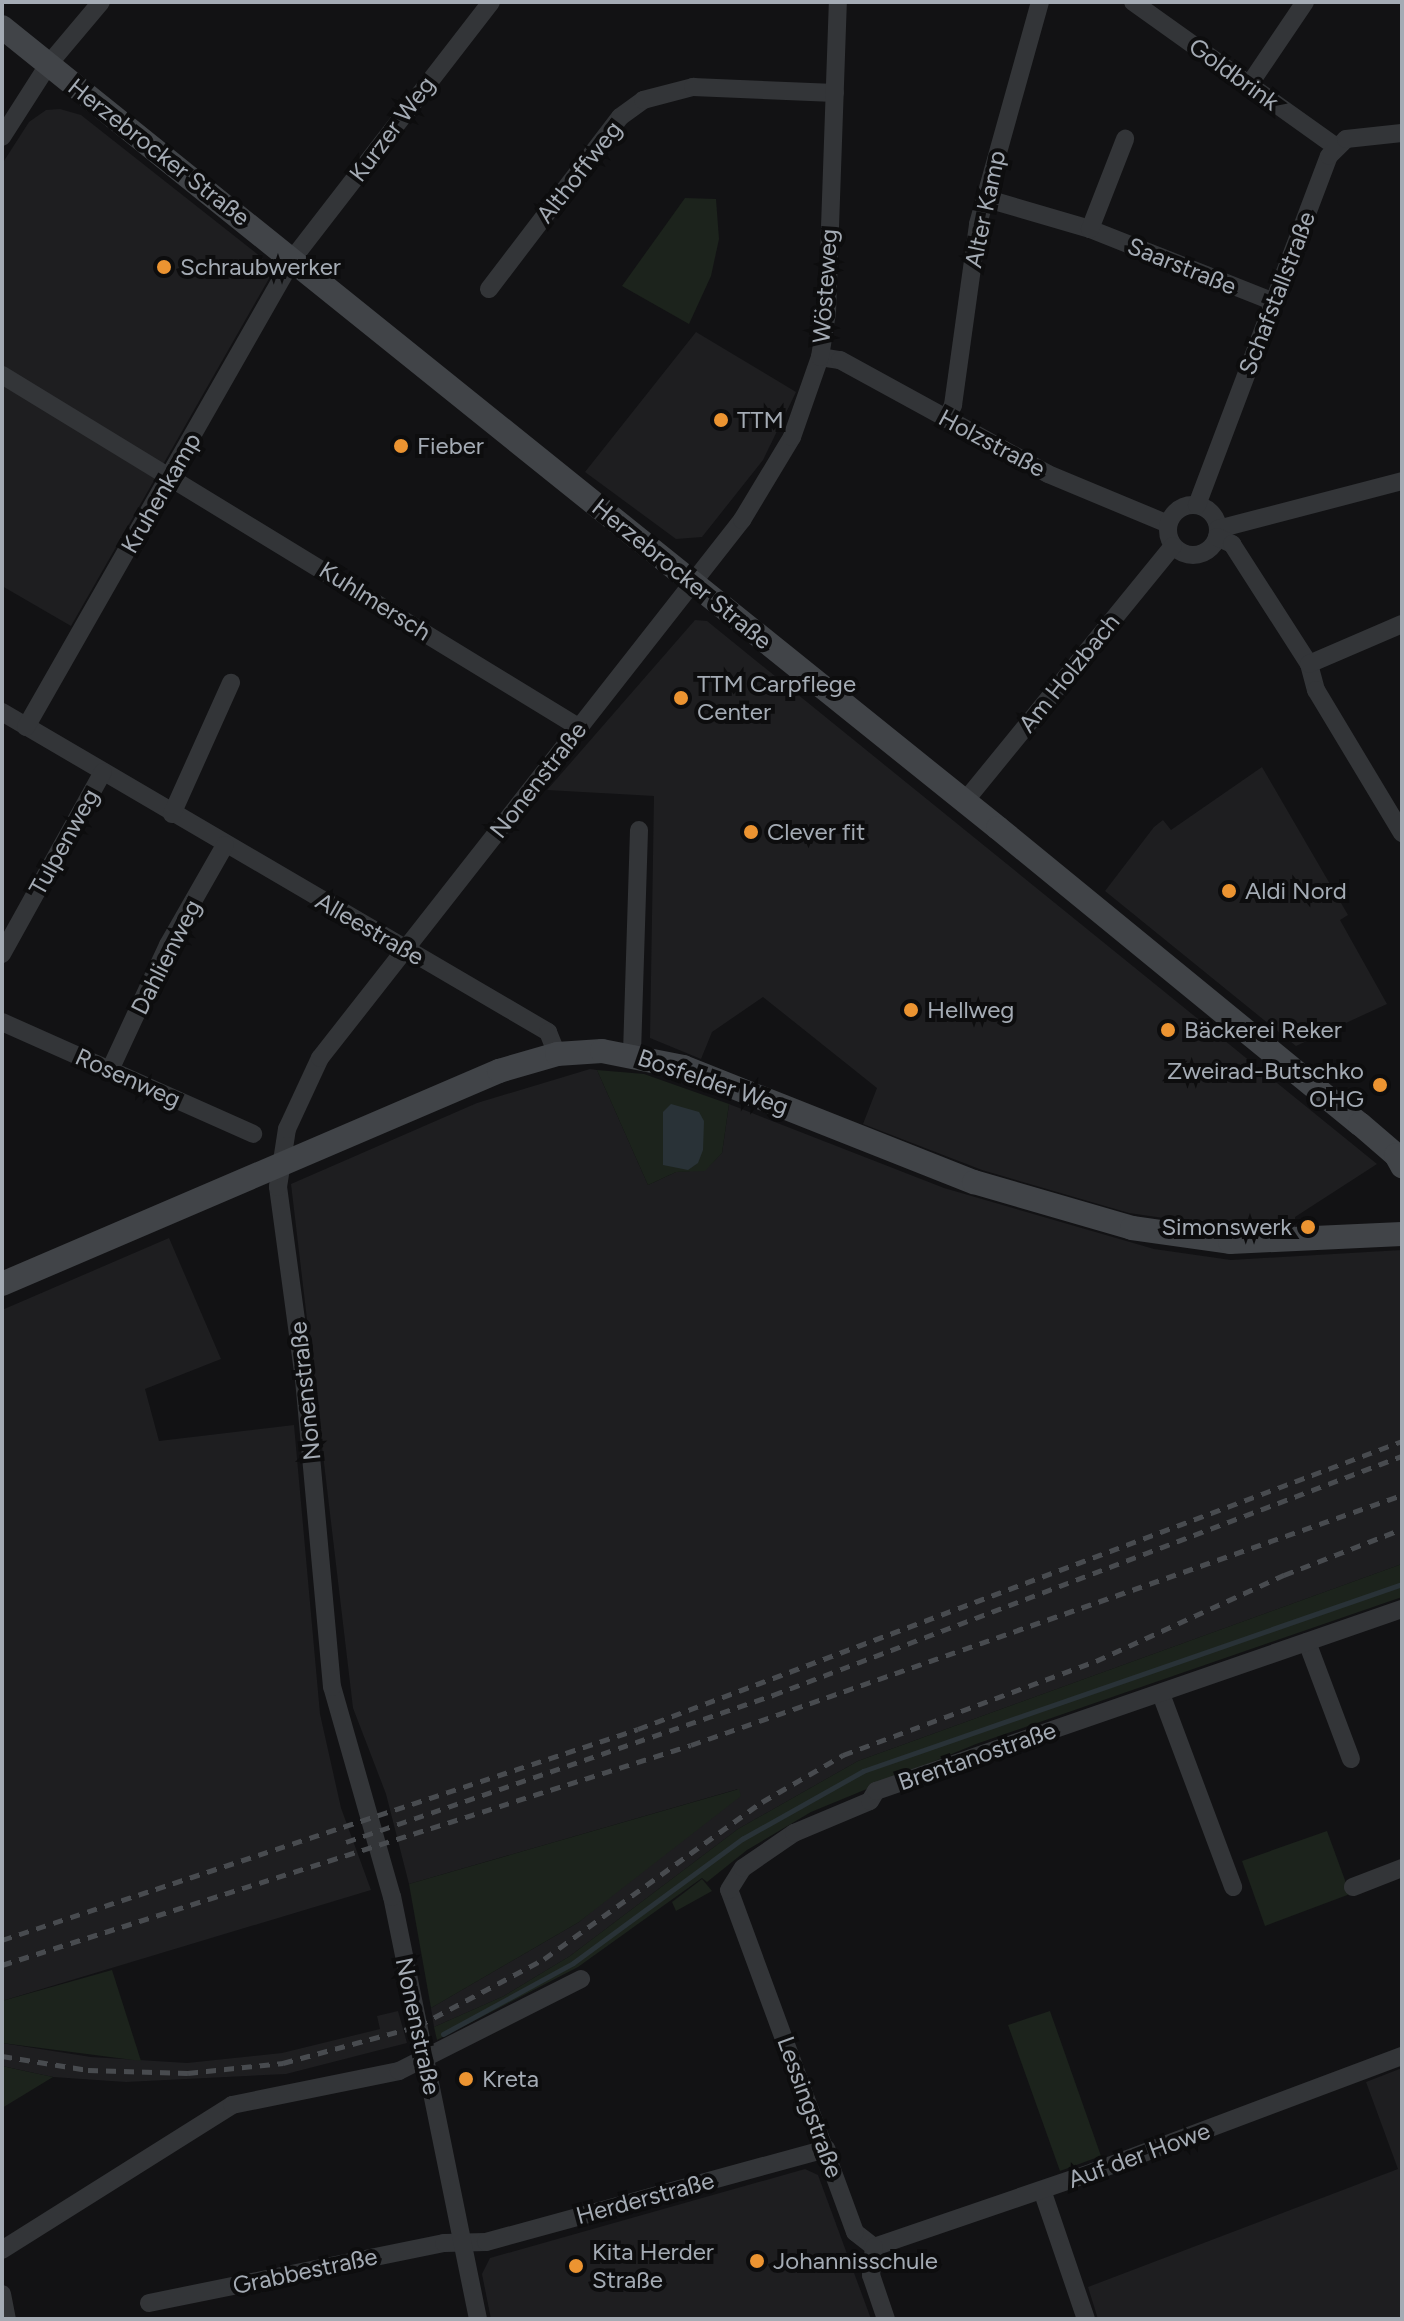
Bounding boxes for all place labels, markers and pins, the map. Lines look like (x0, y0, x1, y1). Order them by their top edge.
place label: Schraubwerker (180, 253, 341, 281)
marker: Schraubwerker (155, 258, 173, 276)
place label: TTM (737, 406, 784, 434)
marker: TTM (712, 411, 730, 429)
place label: Fieber (417, 432, 484, 460)
marker: Fieber (392, 437, 410, 455)
place label: TTM Carpflege Center (697, 670, 856, 726)
marker: TTM Carpflege Center (672, 689, 690, 707)
place label: Clever fit (767, 818, 865, 846)
marker: Clever fit (742, 823, 760, 841)
place label: Aldi Nord (1245, 877, 1347, 905)
marker: Aldi Nord (1220, 882, 1238, 900)
place label: Hellweg (927, 996, 1014, 1024)
marker: Hellweg (902, 1001, 920, 1019)
place label: Bäckerei Reker (1184, 1016, 1342, 1044)
marker: Bäckerei Reker (1159, 1021, 1177, 1039)
place label: Zweirad-Butschko OHG (1167, 1057, 1364, 1113)
marker: Zweirad-Butschko OHG (1371, 1076, 1389, 1094)
place label: Simonswerk (1161, 1213, 1292, 1241)
marker: Simonswerk (1299, 1218, 1317, 1236)
place label: Kreta (482, 2065, 539, 2093)
marker: Kreta (457, 2070, 475, 2088)
place label: Kita Herder Straße (592, 2238, 714, 2294)
place label: Johannisschule (773, 2247, 938, 2275)
marker: Johannisschule (748, 2252, 766, 2270)
marker: Kita Herder Straße (567, 2257, 585, 2275)

